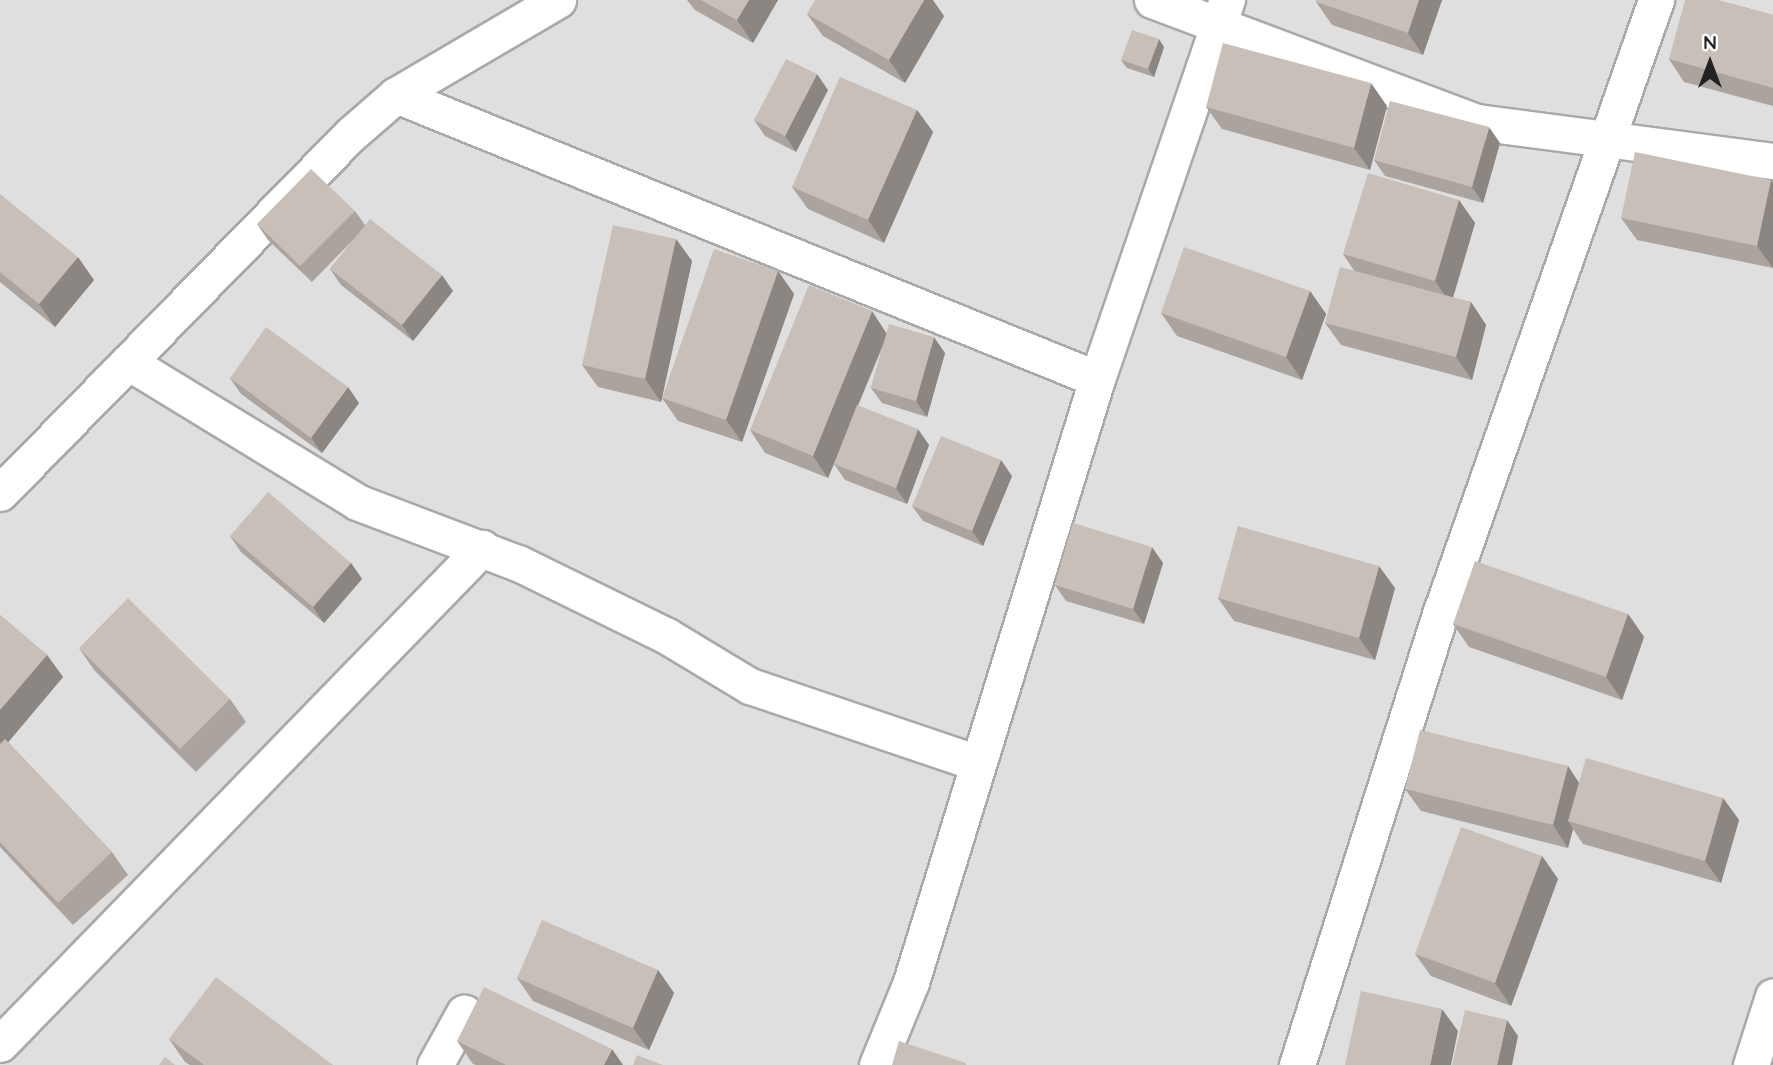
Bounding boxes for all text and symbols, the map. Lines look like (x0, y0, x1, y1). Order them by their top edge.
north arrow (1675, 28, 1745, 98)
text: N (1703, 30, 1717, 54)

